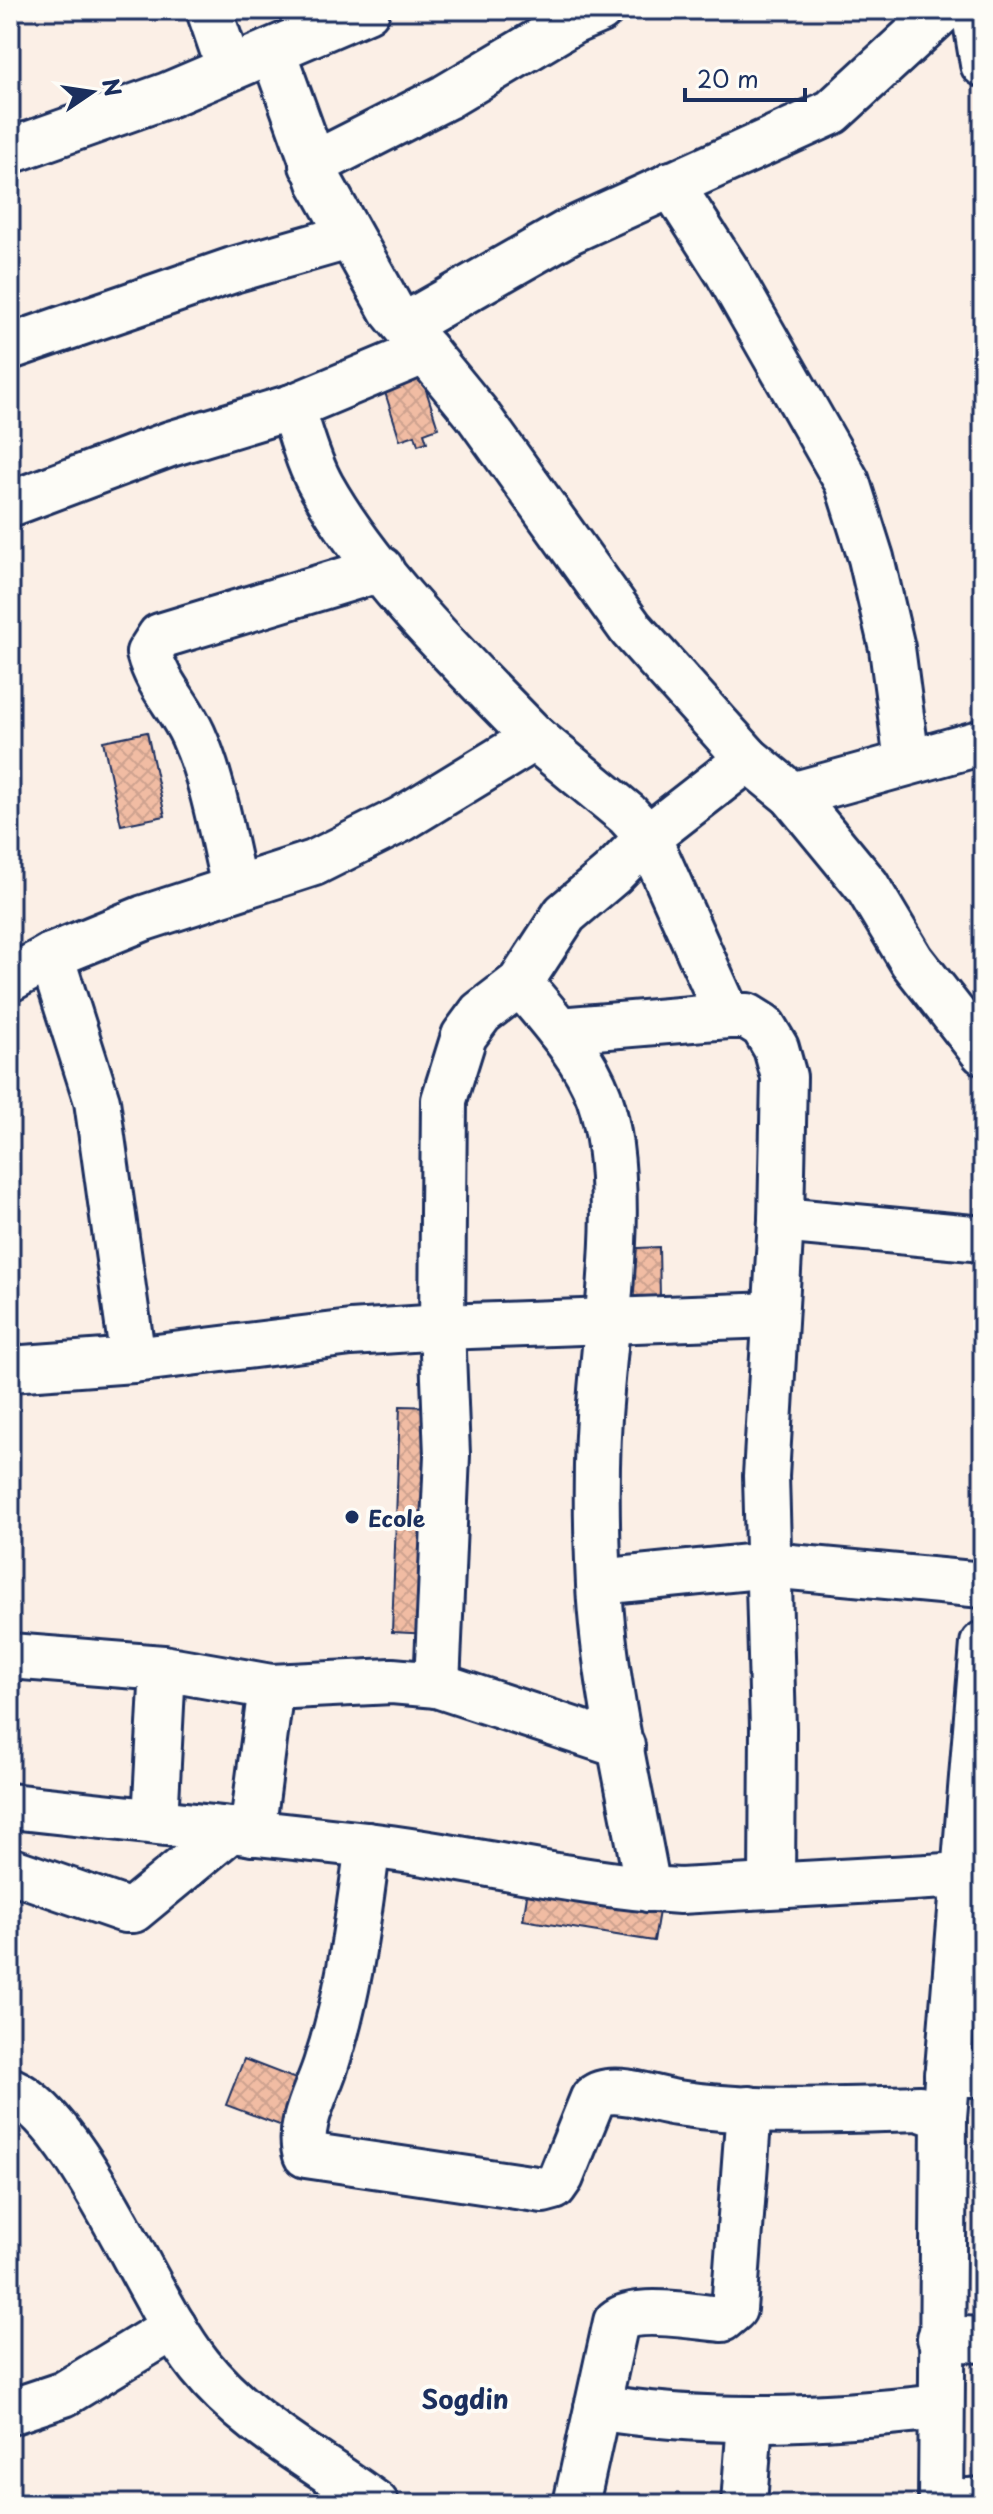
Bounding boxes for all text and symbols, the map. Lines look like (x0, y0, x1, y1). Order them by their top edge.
north arrow (52, 52, 132, 132)
scale bar (685, 52, 805, 102)
text: 20 m (697, 60, 759, 96)
text: N (95, 75, 131, 99)
place label: Ecole (368, 1501, 426, 1534)
marker: Ecole (343, 1508, 361, 1526)
district label: Sogdin (421, 2379, 509, 2418)

